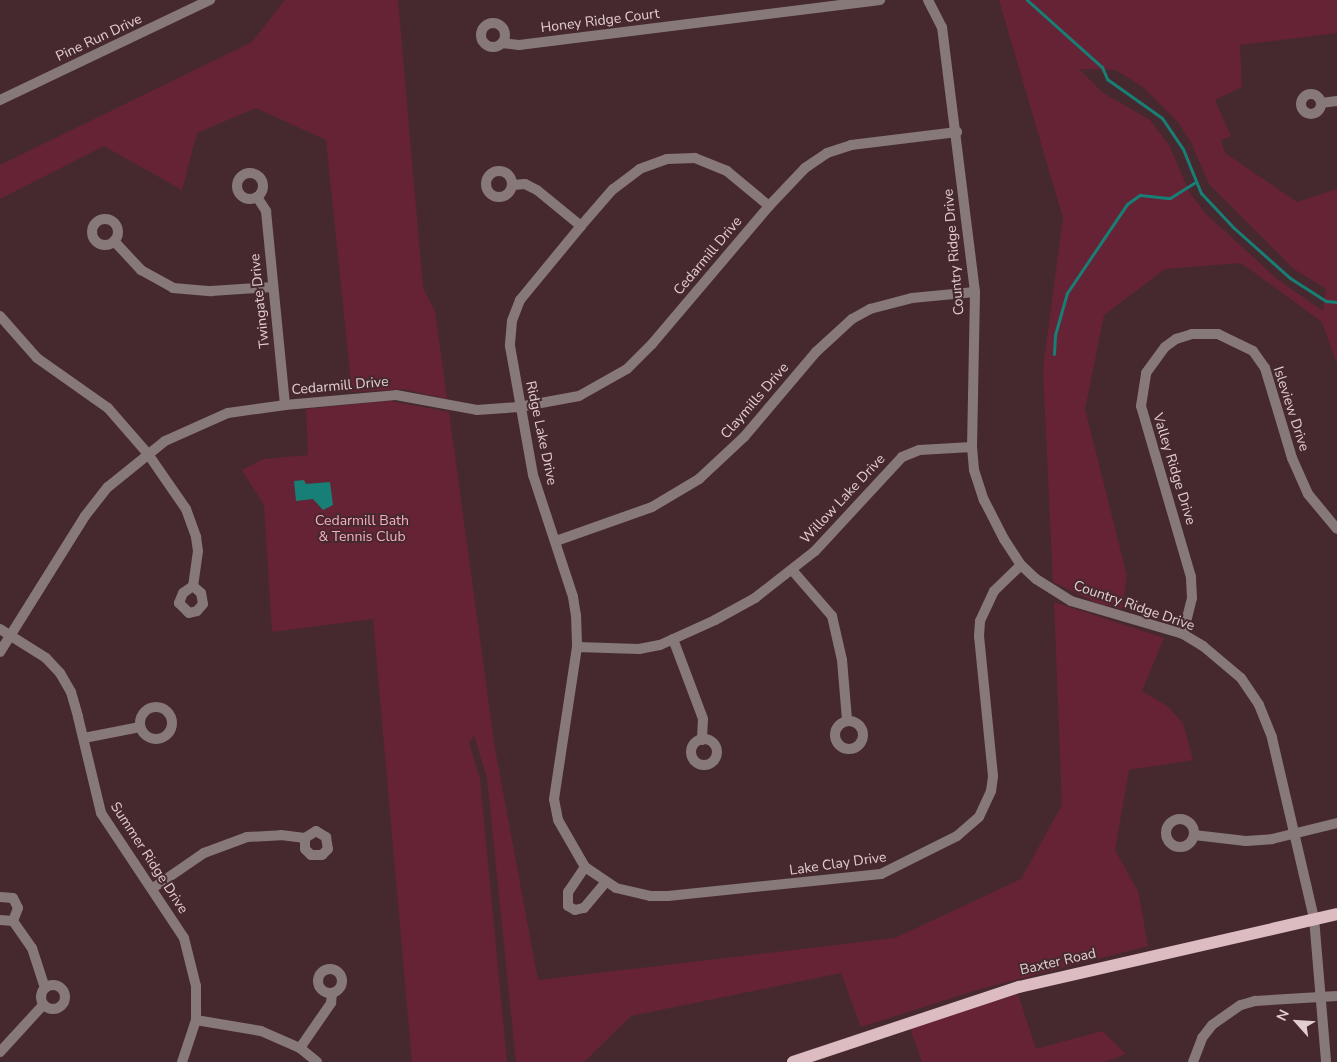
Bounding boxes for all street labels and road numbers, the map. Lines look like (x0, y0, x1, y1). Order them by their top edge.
street label: Honey Ridge Court (540, 5, 660, 37)
street label: Pine Run Drive (53, 11, 145, 65)
street label: Country Ridge Drive (940, 188, 968, 316)
street label: Cedarmill Drive (670, 213, 746, 299)
street label: Twingate Drive (247, 253, 273, 349)
street label: Claymills Drive (717, 360, 793, 442)
street label: Isleview Drive (1269, 364, 1313, 454)
street label: Cedarmill Drive (291, 373, 389, 399)
street label: Ridge Lake Drive (522, 379, 560, 487)
street label: Valley Ridge Drive (1149, 411, 1199, 527)
street label: Willow Lake Drive (797, 451, 889, 547)
street label: Country Ridge Drive (1071, 577, 1197, 635)
street label: Summer Ridge Drive (107, 799, 191, 917)
street label: Lake Clay Drive (788, 849, 888, 879)
street label: Baxter Road (1018, 945, 1098, 979)

